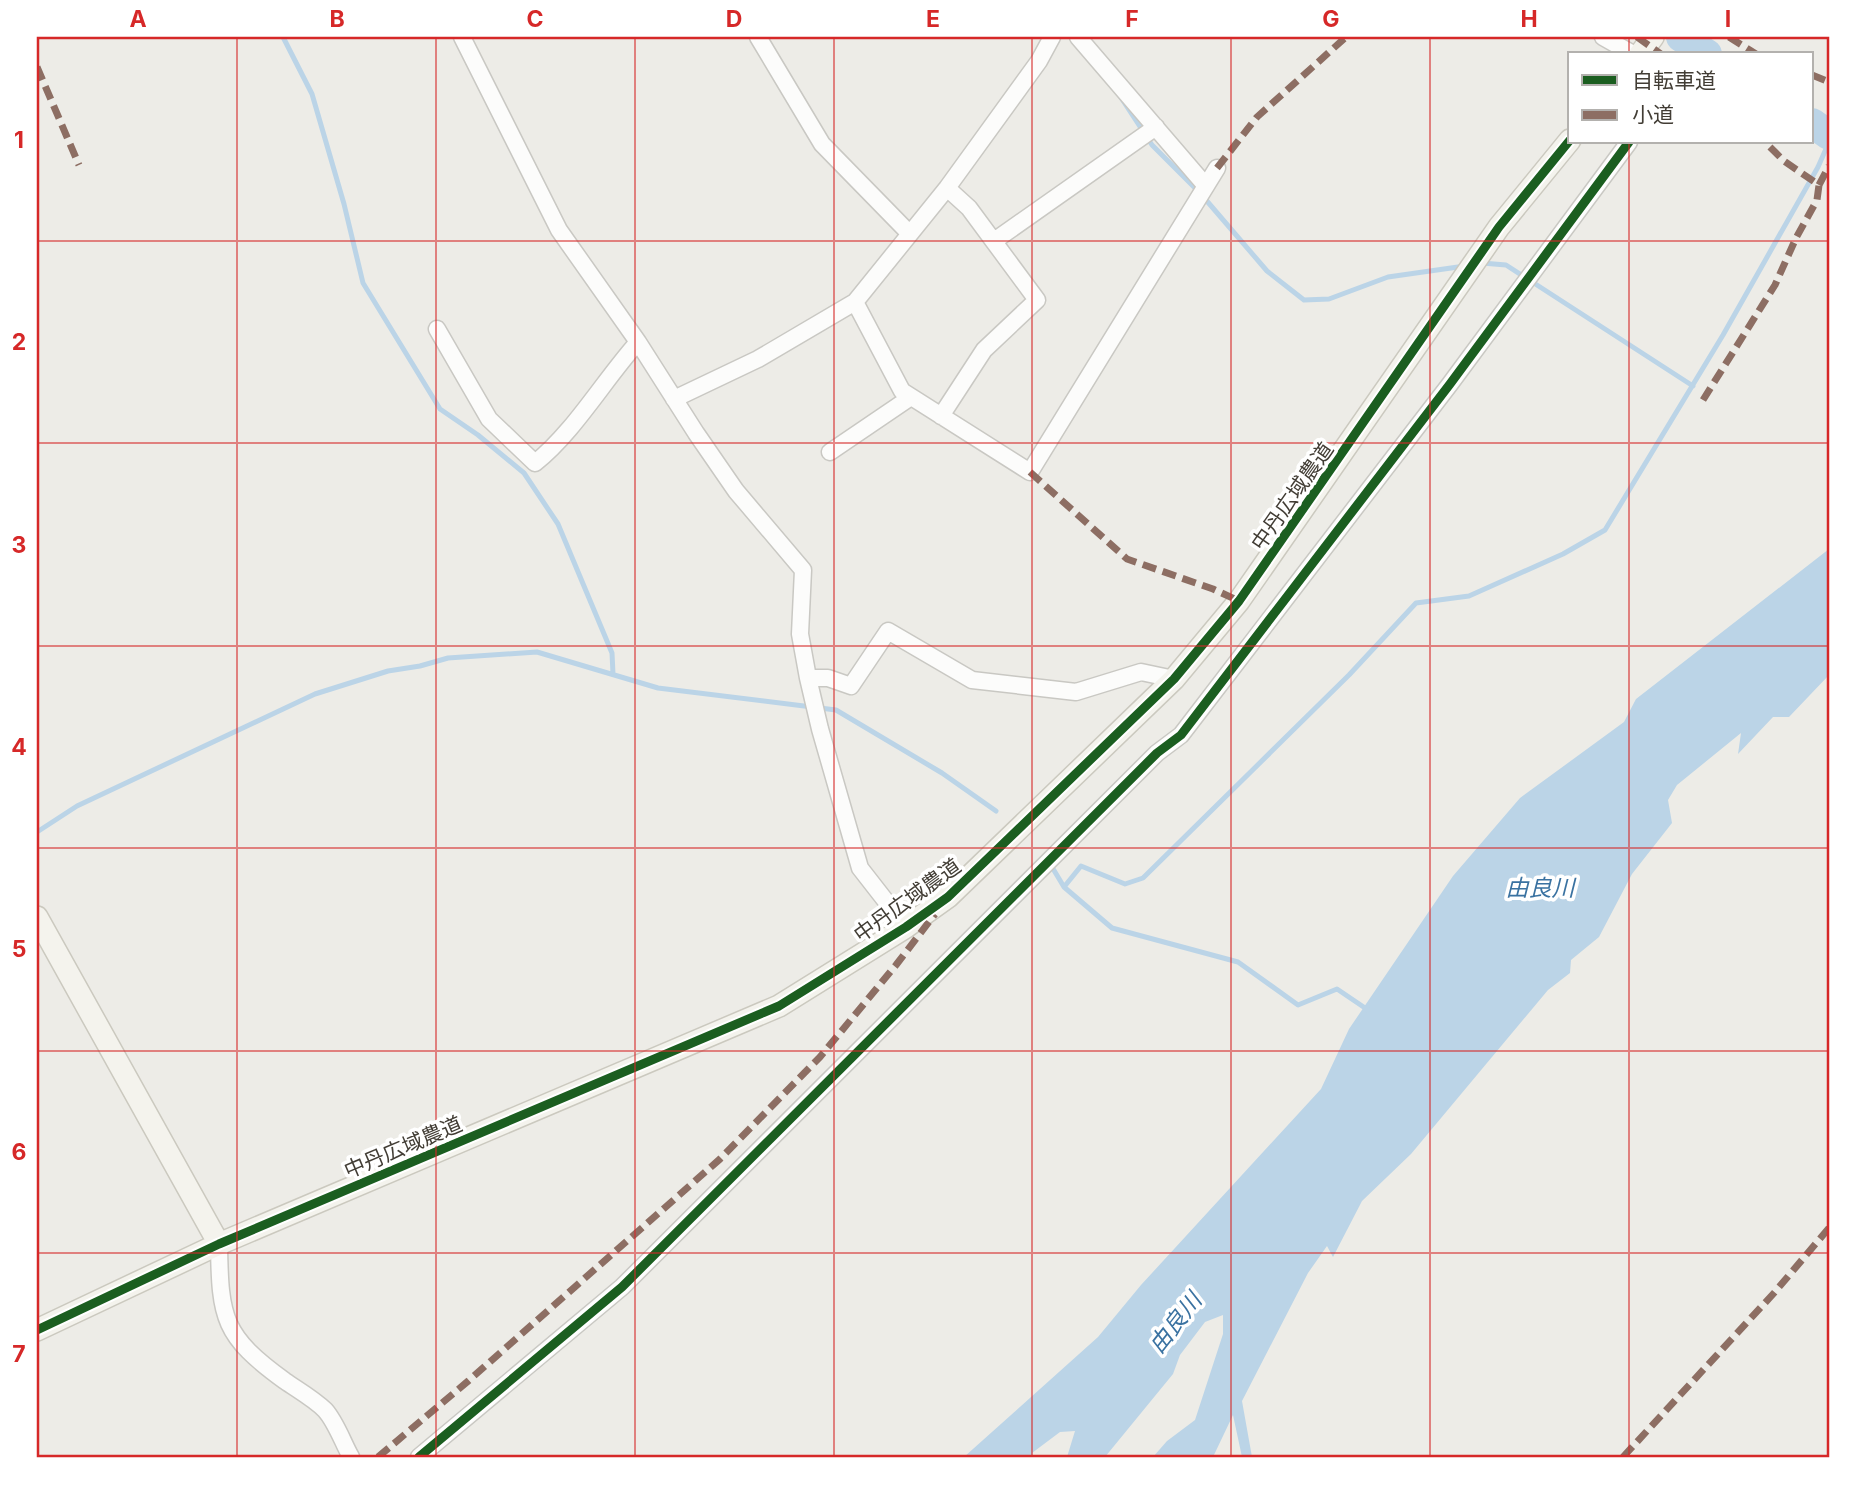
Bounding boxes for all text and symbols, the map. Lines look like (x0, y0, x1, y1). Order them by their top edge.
text: A (129, 5, 147, 33)
text: B (329, 5, 345, 33)
text: C (526, 5, 544, 33)
text: D (726, 5, 742, 33)
text: E (926, 5, 940, 33)
text: F (1125, 5, 1139, 33)
text: G (1322, 5, 1340, 33)
text: H (1520, 5, 1538, 33)
text: I (1725, 5, 1731, 33)
legend (1568, 52, 1814, 144)
text: 自転車道 (1632, 68, 1716, 93)
text: 小道 (1632, 102, 1674, 127)
text: 1 (14, 126, 24, 154)
text: 2 (12, 328, 26, 356)
street label: 中丹広域農道 (1246, 437, 1338, 555)
text: 3 (12, 531, 26, 559)
text: 4 (11, 733, 27, 761)
street label: 中丹広域農道 (849, 853, 965, 947)
water label: 由良川 (1506, 874, 1578, 902)
text: 5 (12, 935, 26, 963)
street label: 中丹広域農道 (340, 1111, 466, 1183)
text: 6 (12, 1138, 26, 1166)
water label: 由良川 (1143, 1285, 1209, 1359)
text: 7 (12, 1340, 26, 1368)

